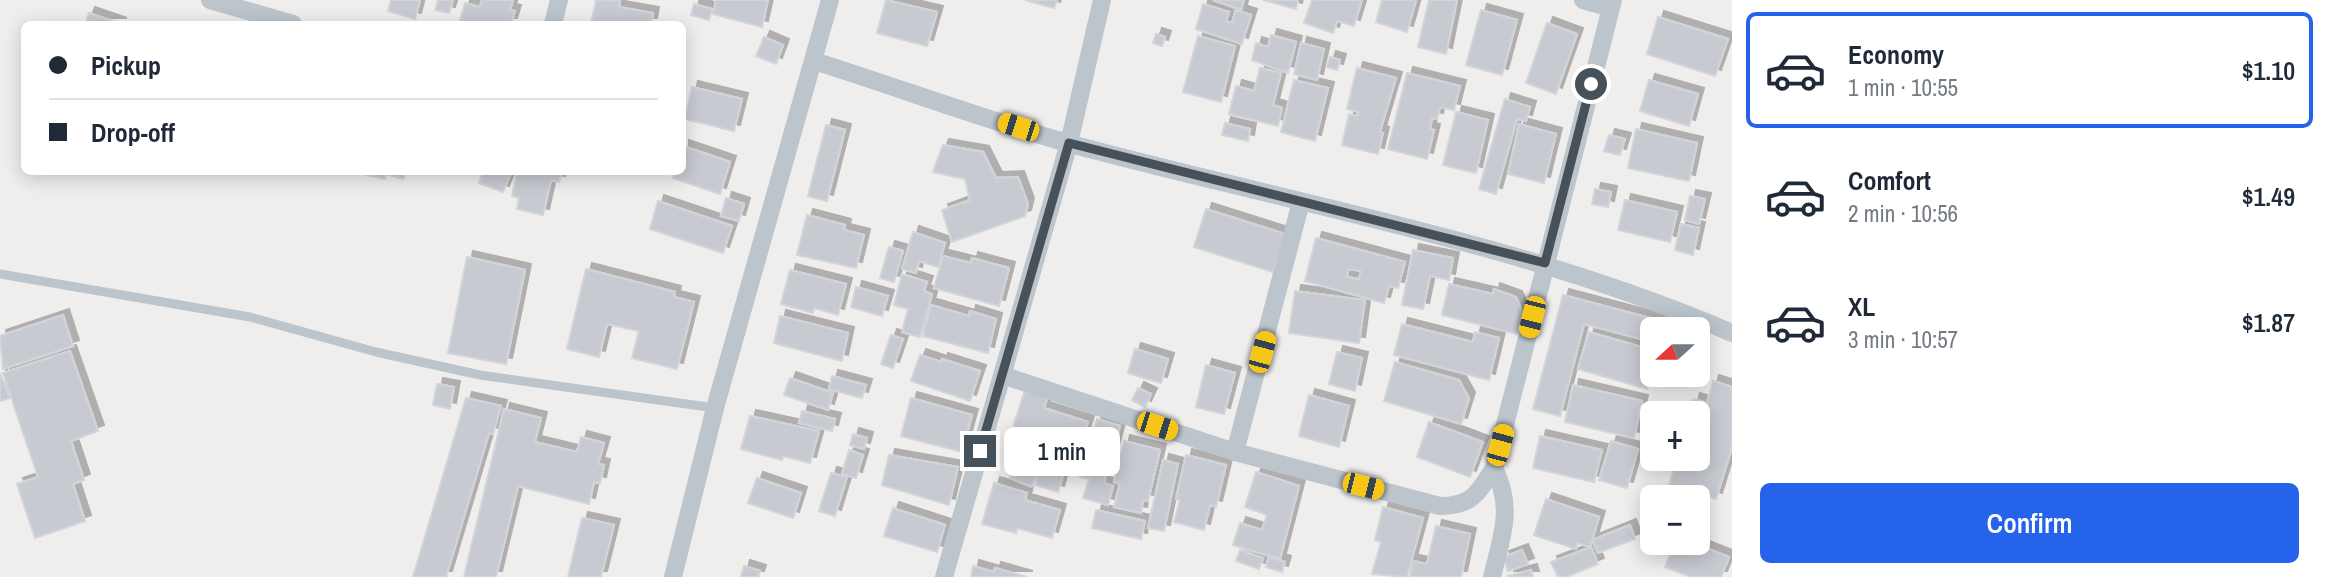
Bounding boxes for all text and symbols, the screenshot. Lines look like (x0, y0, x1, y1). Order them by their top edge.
text: Economy (1848, 37, 1944, 72)
icon: car (1764, 39, 1827, 102)
text: Pickup (91, 48, 161, 83)
text: $1.10 (2242, 53, 2295, 88)
route start (1575, 68, 1607, 100)
text: 1 min · 10:55 (1848, 72, 1958, 103)
car (995, 111, 1042, 143)
text: Drop-off (91, 115, 175, 150)
text: Comfort (1848, 163, 1931, 198)
icon: car (1764, 165, 1827, 228)
text: $1.49 (2242, 179, 2295, 214)
text: 2 min · 10:56 (1848, 198, 1958, 229)
text: XL (1848, 289, 1875, 324)
icon: car (1764, 291, 1827, 354)
car (1517, 294, 1548, 340)
text: $1.87 (2242, 305, 2295, 340)
north arrow (1640, 317, 1710, 387)
map controls (1640, 317, 1710, 555)
text: 3 min · 10:57 (1848, 324, 1958, 355)
car (1247, 329, 1278, 375)
button: + (1640, 401, 1710, 471)
car (1134, 410, 1181, 442)
car (1485, 422, 1516, 468)
callout: 1 min (1004, 426, 1120, 476)
route end (964, 435, 996, 467)
text: 1 min (1038, 436, 1086, 467)
car (1341, 471, 1386, 501)
button: Confirm (1760, 483, 2299, 563)
button: − (1640, 485, 1710, 555)

